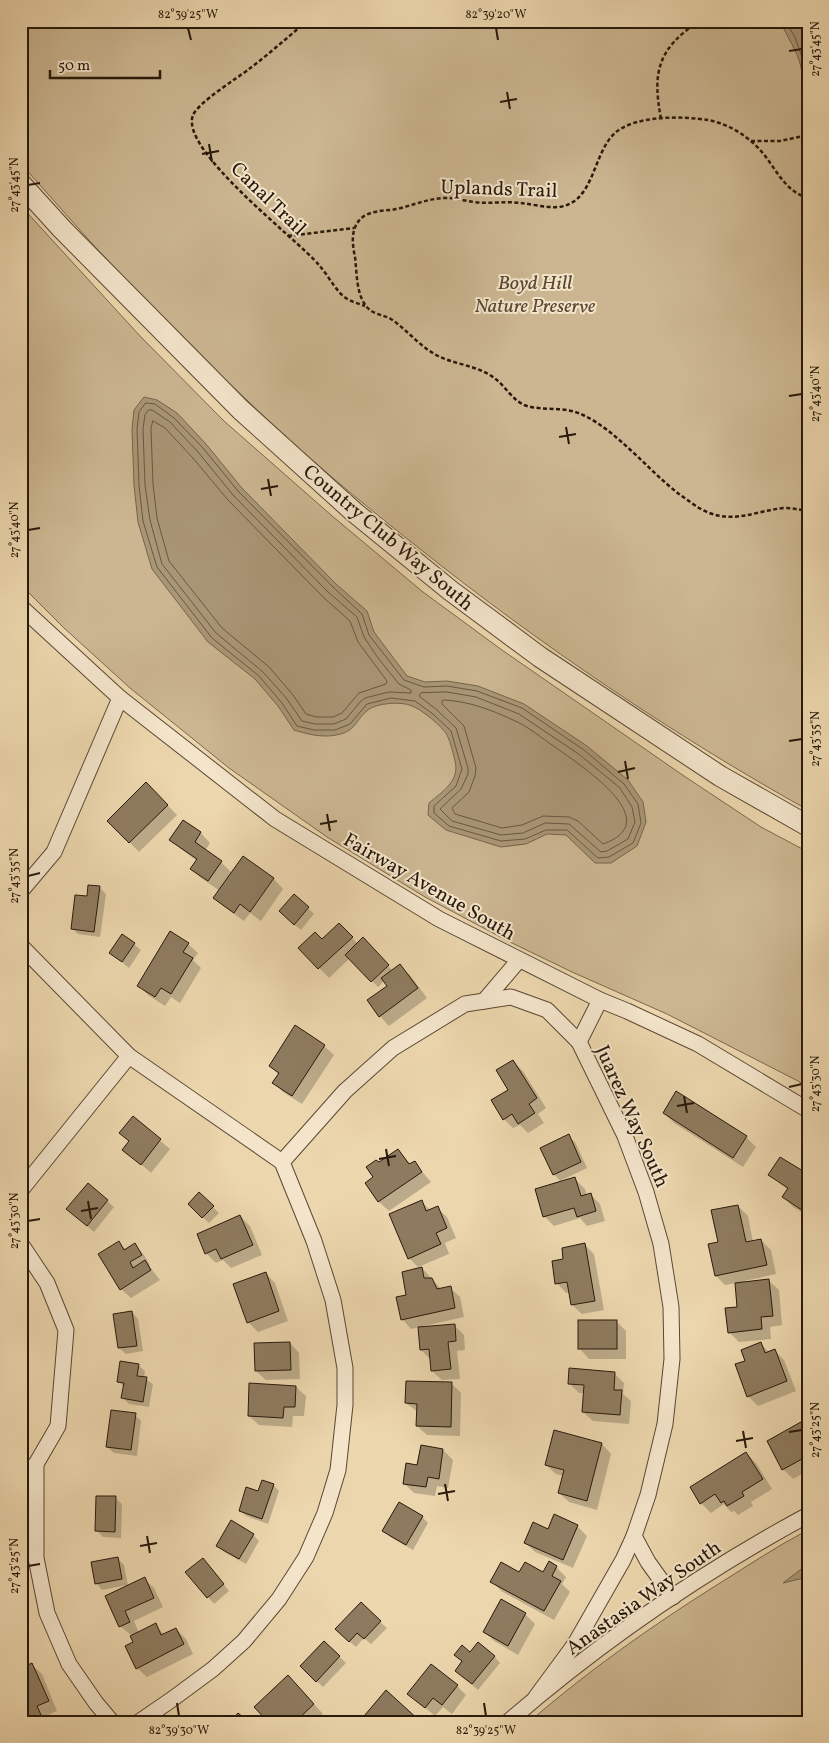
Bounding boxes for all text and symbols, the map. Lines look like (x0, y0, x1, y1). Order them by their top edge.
text: 82°39'25"W (158, 7, 218, 23)
text: 82°39'20"W (466, 7, 527, 23)
text: 27°43'45"N (808, 21, 824, 77)
scale bar (50, 48, 160, 80)
text: 50 m (58, 56, 90, 77)
street label: Canal Trail (224, 156, 312, 243)
text: 27°43'45"N (7, 157, 23, 213)
street label: Uplands Trail (440, 174, 558, 206)
park label: Boyd Hill Nature Preserve (475, 270, 596, 321)
text: 27°43'40"N (808, 366, 824, 422)
street label: Country Club Way South (296, 459, 479, 619)
text: 27°43'40"N (7, 502, 23, 558)
text: 27°43'35"N (808, 711, 824, 767)
street label: Fairway Avenue South (338, 827, 520, 949)
text: 27°43'35"N (7, 848, 23, 904)
street label: Juarez Way South (587, 1041, 675, 1193)
text: 27°43'30"N (808, 1056, 824, 1112)
text: 27°43'30"N (7, 1193, 23, 1249)
text: 27°43'25"N (808, 1402, 824, 1458)
street label: Anastasia Way South (561, 1534, 727, 1663)
text: 27°43'25"N (7, 1538, 23, 1594)
text: 82°39'30"W (149, 1723, 209, 1739)
text: 82°39'25"W (456, 1723, 516, 1739)

